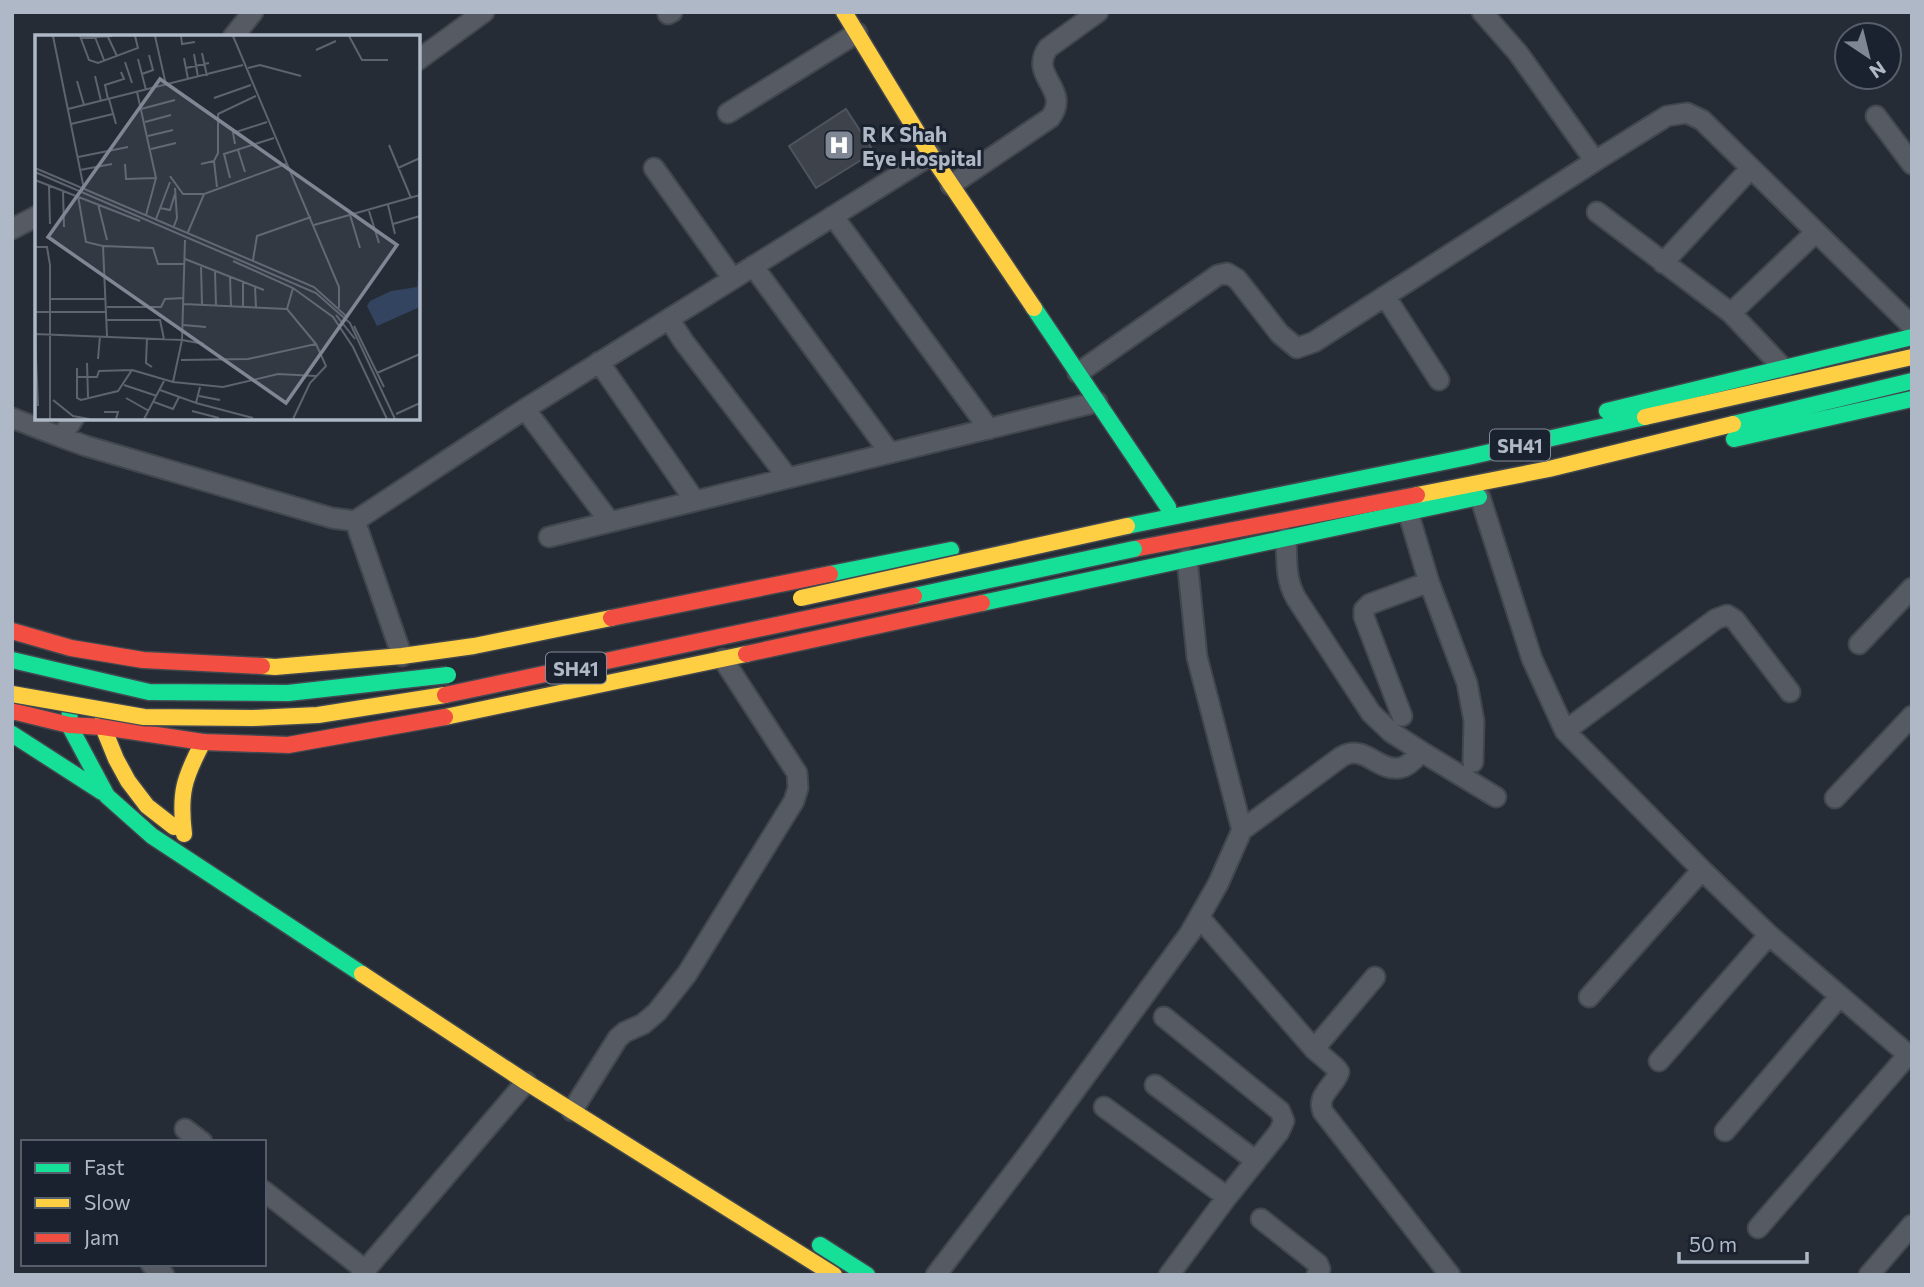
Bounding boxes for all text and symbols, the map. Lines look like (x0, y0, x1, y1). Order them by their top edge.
north arrow (1833, 21, 1903, 91)
inset map (35, 35, 420, 420)
text: N (1866, 57, 1890, 84)
place label: R K Shah Eye Hospital (862, 121, 982, 170)
hospital icon: R K Shah Eye Hospital (822, 128, 856, 162)
road number: SH41 (1490, 430, 1550, 460)
road number: SH41 (546, 652, 606, 684)
legend (21, 1140, 266, 1266)
text: Fast (84, 1154, 125, 1179)
text: Slow (84, 1189, 131, 1214)
scale bar (1679, 1220, 1807, 1264)
text: Jam (84, 1224, 119, 1249)
text: 50 m (1689, 1231, 1737, 1256)

